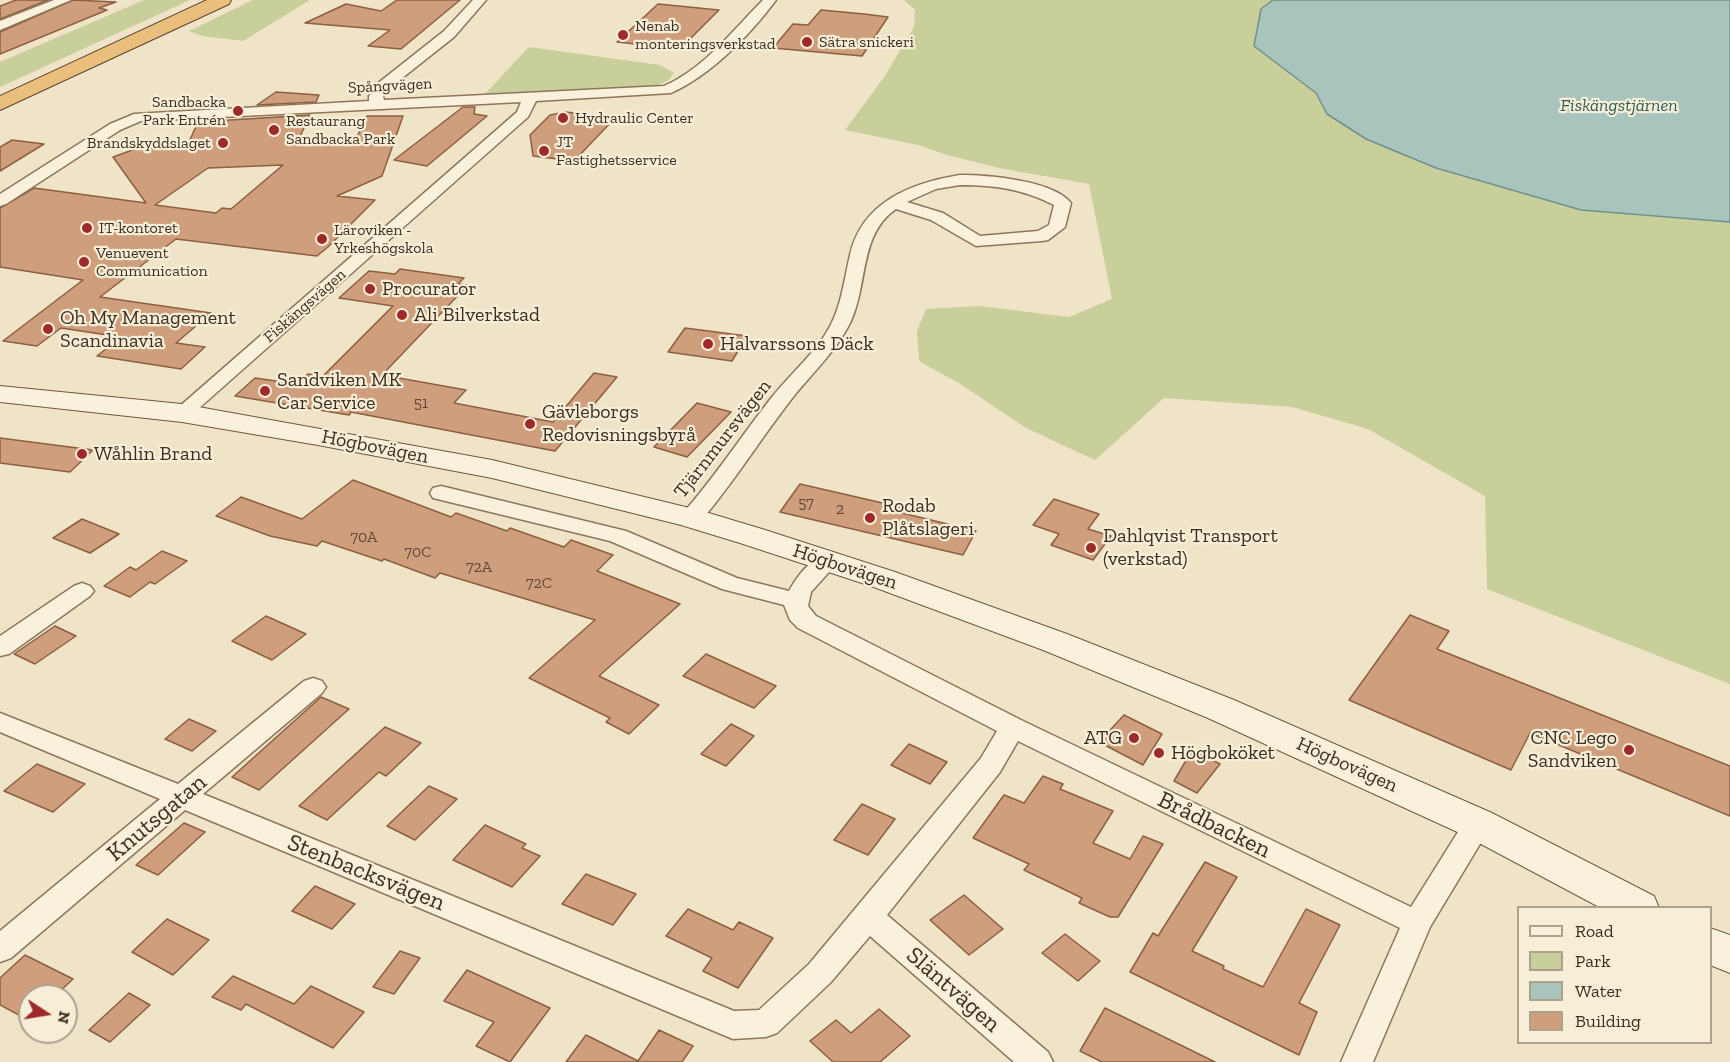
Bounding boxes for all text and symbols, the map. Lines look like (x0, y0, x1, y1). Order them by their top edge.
place label: Nenab monteringsverkstad (635, 16, 776, 54)
marker: Nenab monteringsverkstad (616, 28, 630, 42)
place label: Sätra snickeri (819, 32, 914, 52)
marker: Sätra snickeri (800, 35, 814, 49)
street label: Spångvägen (347, 74, 433, 98)
place label: Sandbacka Park Entrén (143, 92, 226, 130)
water label: Fiskängstjärnen (1560, 95, 1678, 117)
marker: Sandbacka Park Entrén (231, 104, 245, 118)
place label: Hydraulic Center (575, 108, 694, 128)
place label: Restaurang Sandbacka Park (286, 111, 395, 149)
marker: Hydraulic Center (556, 111, 570, 125)
marker: Restaurang Sandbacka Park (267, 123, 281, 137)
place label: JT Fastighetsservice (556, 132, 677, 170)
place label: Brandskyddslaget (87, 133, 211, 153)
marker: Brandskyddslaget (216, 136, 230, 150)
marker: JT Fastighetsservice (537, 144, 551, 158)
place label: IT-kontoret (99, 218, 178, 238)
place label: Läroviken - Yrkeshögskola (334, 220, 433, 258)
marker: IT-kontoret (80, 221, 94, 235)
marker: Läroviken - Yrkeshögskola (315, 232, 329, 246)
place label: Venuevent Communication (96, 243, 208, 281)
marker: Venuevent Communication (77, 255, 91, 269)
street label: Fiskängsvägen (260, 265, 350, 347)
place label: Procurator (382, 277, 477, 301)
marker: Procurator (363, 282, 377, 296)
place label: Ali Bilverkstad (414, 303, 540, 327)
place label: Oh My Management Scandinavia (60, 306, 236, 353)
marker: Ali Bilverkstad (395, 308, 409, 322)
marker: Oh My Management Scandinavia (41, 322, 55, 336)
place label: Halvarssons Däck (720, 332, 874, 356)
marker: Halvarssons Däck (701, 337, 715, 351)
place label: Sandviken MK Car Service (277, 368, 401, 415)
street label: Tjärnmursvägen (669, 375, 777, 503)
marker: Sandviken MK Car Service (258, 384, 272, 398)
house number: 51 (414, 393, 428, 413)
place label: Gävleborgs Redovisningsbyrå (542, 400, 696, 447)
marker: Gävleborgs Redovisningsbyrå (523, 417, 537, 431)
street label: Högbovägen (320, 425, 430, 469)
place label: Wåhlin Brand (94, 442, 212, 466)
marker: Wåhlin Brand (75, 447, 89, 461)
house number: 57 (798, 493, 814, 513)
place label: Rodab Plåtslageri (882, 494, 974, 541)
house number: 2 (836, 499, 844, 519)
marker: Rodab Plåtslageri (863, 511, 877, 525)
place label: Dahlqvist Transport (verkstad) (1103, 524, 1278, 571)
house number: 70A (351, 527, 377, 547)
street label: Högbovägen (790, 539, 900, 595)
marker: Dahlqvist Transport (verkstad) (1084, 541, 1098, 555)
house number: 70C (404, 542, 432, 562)
house number: 72A (466, 557, 492, 577)
house number: 72C (526, 573, 552, 593)
place label: ATG (1084, 726, 1122, 750)
place label: CNC Lego Sandviken (1528, 726, 1617, 773)
marker: ATG (1127, 731, 1141, 745)
street label: Högbovägen (1293, 732, 1401, 798)
place label: Högboköket (1171, 741, 1275, 765)
marker: CNC Lego Sandviken (1622, 743, 1636, 757)
marker: Högboköket (1152, 746, 1166, 760)
street label: Knutsgatan (101, 768, 213, 868)
street label: Brådbacken (1153, 785, 1275, 865)
street label: Stenbacksvägen (283, 828, 449, 918)
legend (1517, 906, 1712, 1044)
text: Road (1575, 920, 1614, 942)
street label: Släntvägen (900, 941, 1006, 1039)
text: Park (1575, 950, 1611, 972)
text: Water (1575, 980, 1622, 1002)
north arrow (18, 984, 78, 1044)
text: N (54, 1009, 75, 1025)
text: Building (1575, 1010, 1641, 1032)

